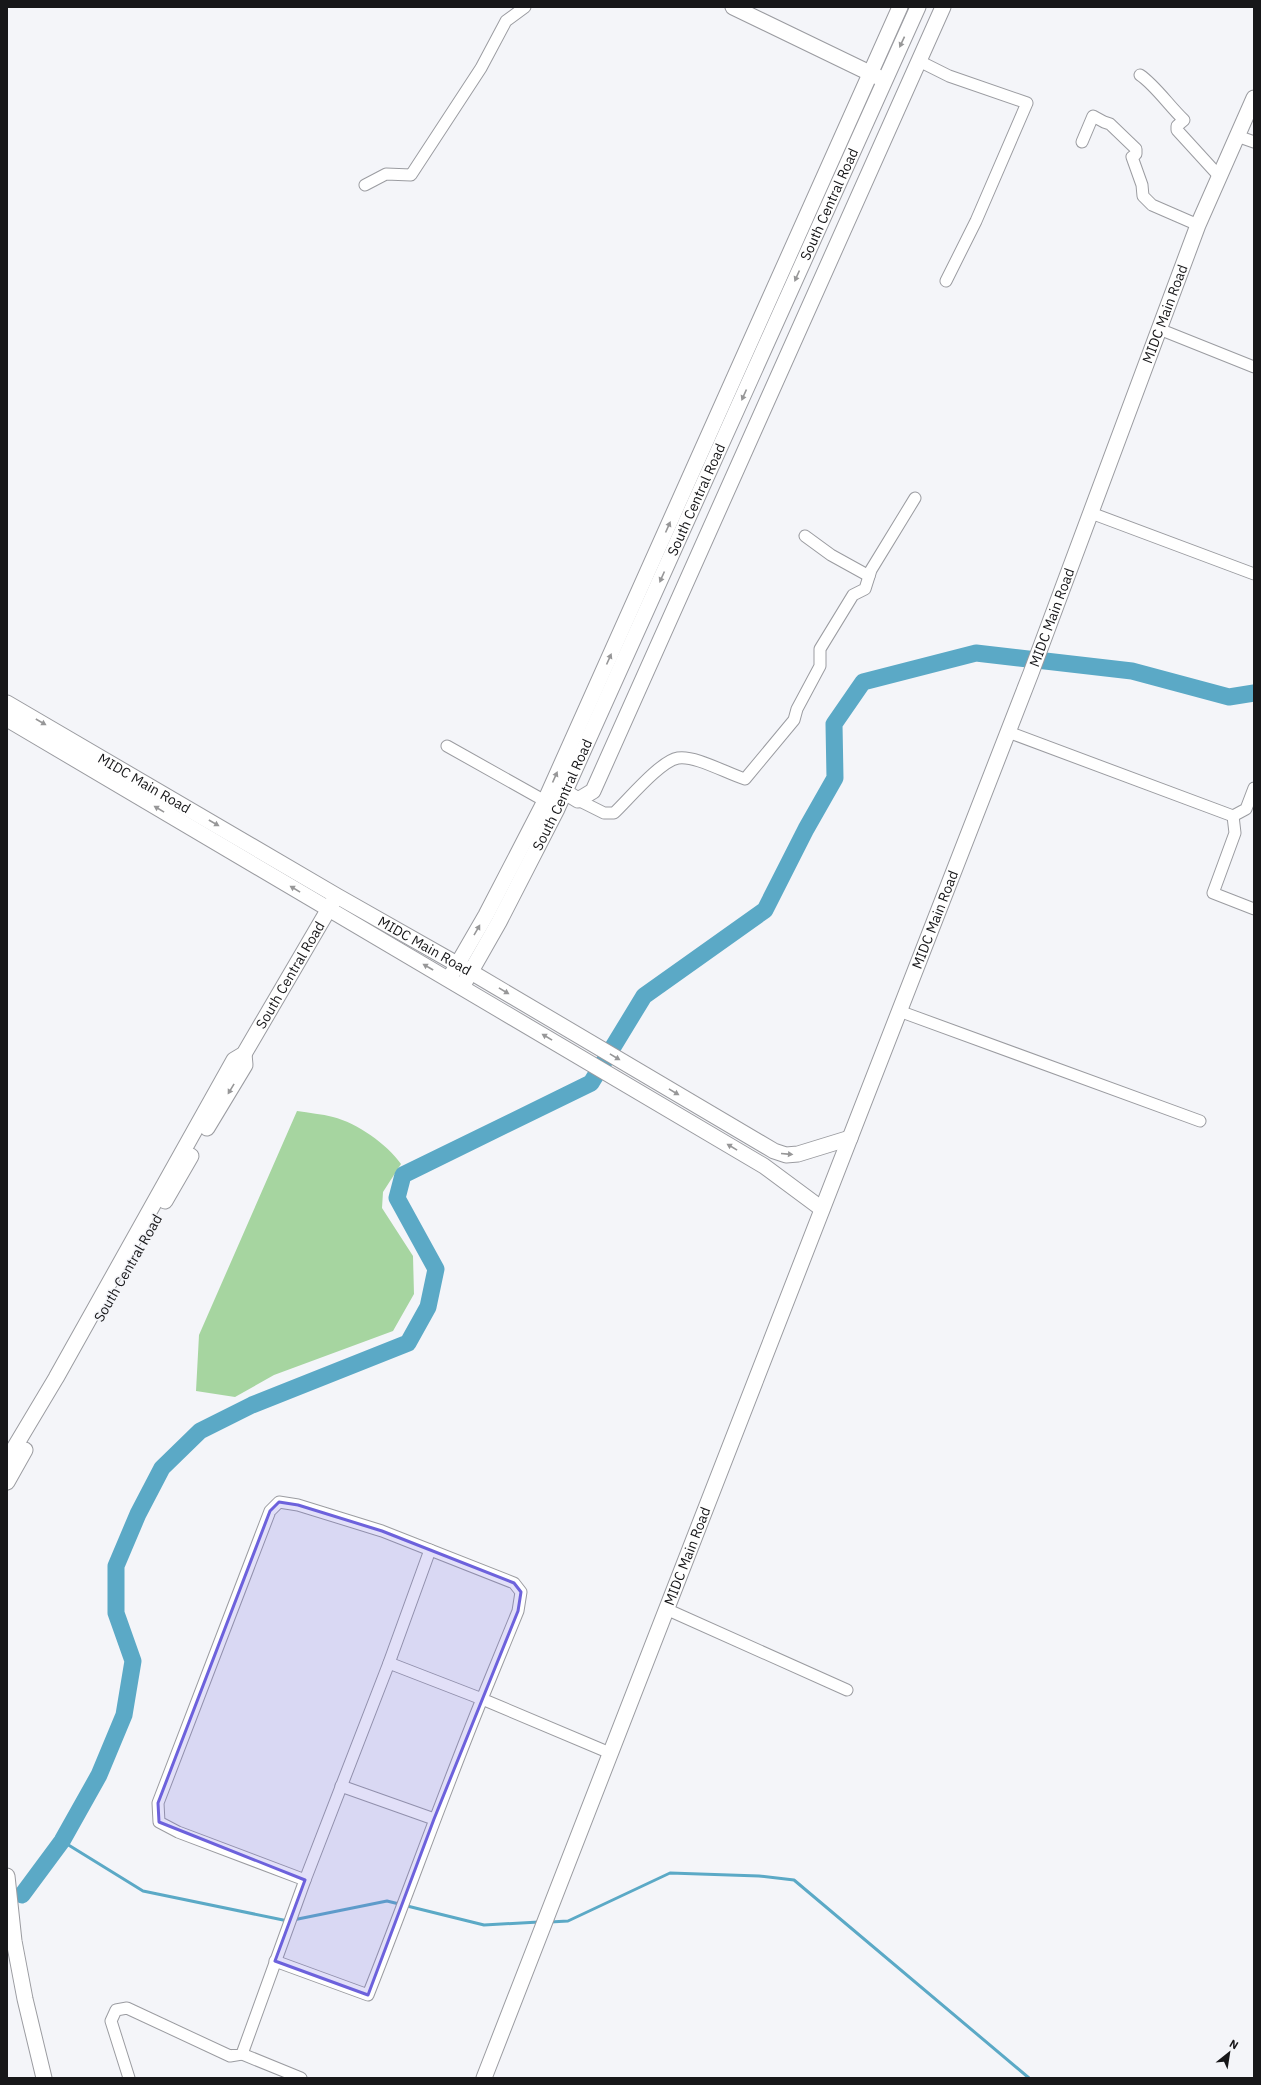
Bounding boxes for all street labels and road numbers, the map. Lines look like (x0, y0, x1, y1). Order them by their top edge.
street label: South Central Road (796, 145, 862, 263)
street label: MIDC Main Road (1138, 262, 1192, 366)
street label: South Central Road (663, 441, 729, 559)
street label: MIDC Main Road (1025, 565, 1078, 669)
street label: South Central Road (528, 736, 596, 854)
street label: MIDC Main Road (95, 749, 194, 817)
street label: MIDC Main Road (908, 868, 962, 972)
street label: MIDC Main Road (375, 912, 474, 979)
street label: South Central Road (252, 918, 328, 1032)
street label: South Central Road (90, 1211, 166, 1325)
street label: MIDC Main Road (660, 1504, 714, 1608)

